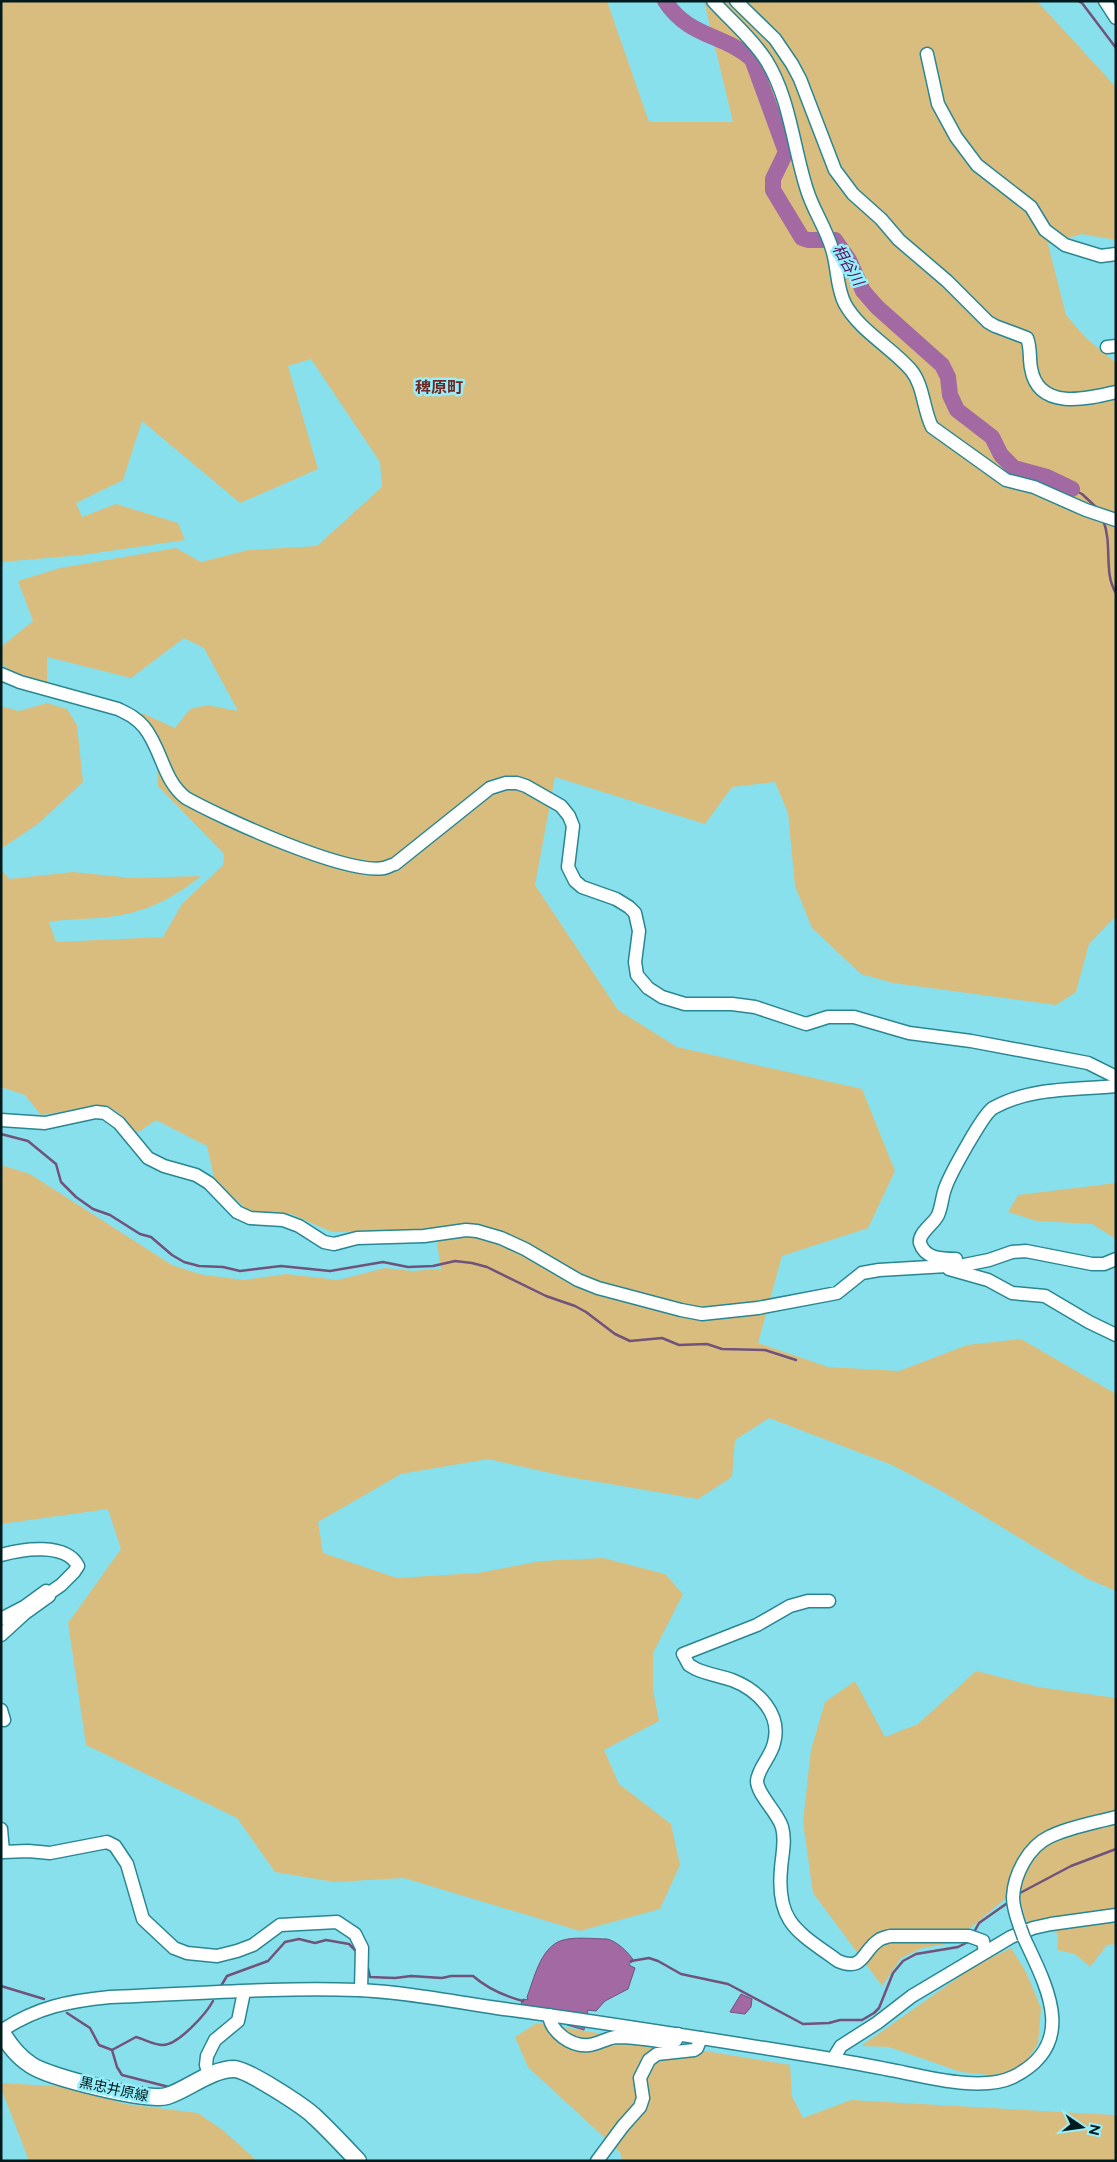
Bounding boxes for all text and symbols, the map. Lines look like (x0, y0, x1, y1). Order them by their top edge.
water label: 相谷川 (829, 241, 868, 291)
district label: 稗原町 (415, 378, 463, 397)
street label: 黒忠井原線 (78, 2074, 150, 2104)
north arrow (1057, 2102, 1107, 2152)
text: N (1086, 2123, 1104, 2137)

